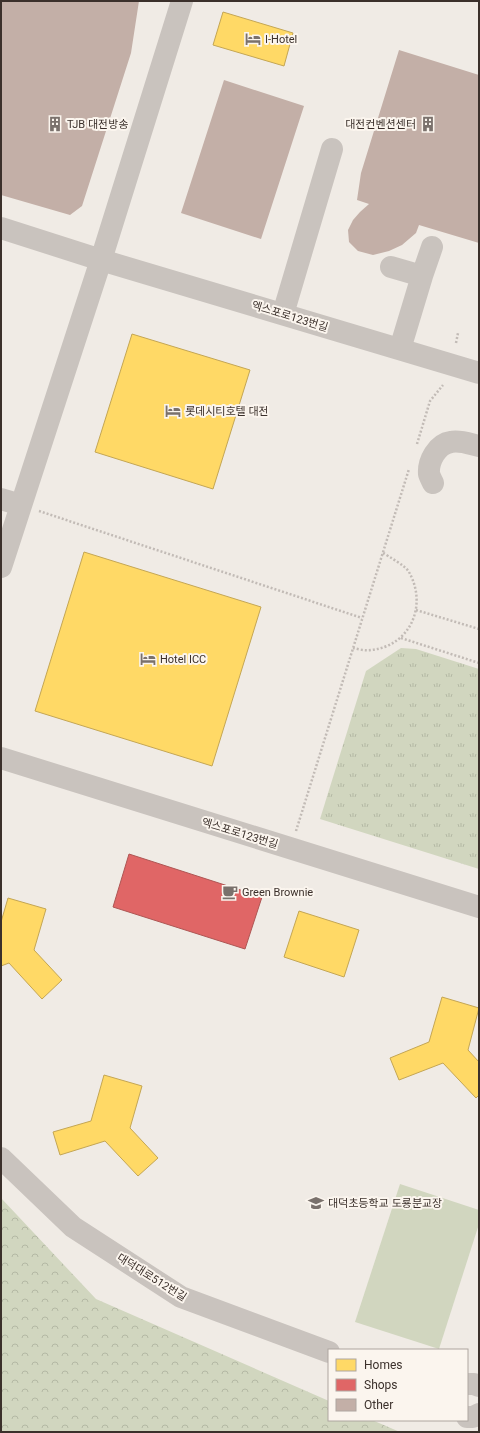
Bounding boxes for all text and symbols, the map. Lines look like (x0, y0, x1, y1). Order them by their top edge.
hotel icon: I-Hotel (244, 30, 262, 48)
place label: I-Hotel (265, 33, 297, 46)
building icon: TJB 대전방송 (46, 115, 64, 133)
building icon: 대전컨벤션센터 (419, 115, 437, 133)
place label: TJB 대전방송 (67, 118, 128, 131)
place label: 대전컨벤션센터 (345, 118, 416, 131)
street label: 엑스포로123번길 (250, 299, 330, 334)
hotel icon: 롯데시티호텔 대전 (164, 402, 182, 420)
place label: 롯데시티호텔 대전 (185, 405, 269, 418)
hotel icon: Hotel ICC (139, 650, 157, 668)
place label: Hotel ICC (160, 653, 206, 666)
street label: 엑스포로123번길 (200, 816, 280, 851)
cafe icon: Green Brownie (221, 883, 239, 901)
place label: Green Brownie (242, 886, 313, 899)
school or university icon: 대덕초등학교 도룡분교장 (307, 1194, 325, 1212)
place label: 대덕초등학교 도룡분교장 (328, 1197, 442, 1210)
street label: 대덕대로512번길 (115, 1251, 189, 1304)
legend (328, 1349, 468, 1421)
text: Homes (364, 1358, 402, 1372)
text: Shops (364, 1378, 398, 1392)
text: Other (364, 1398, 393, 1412)

